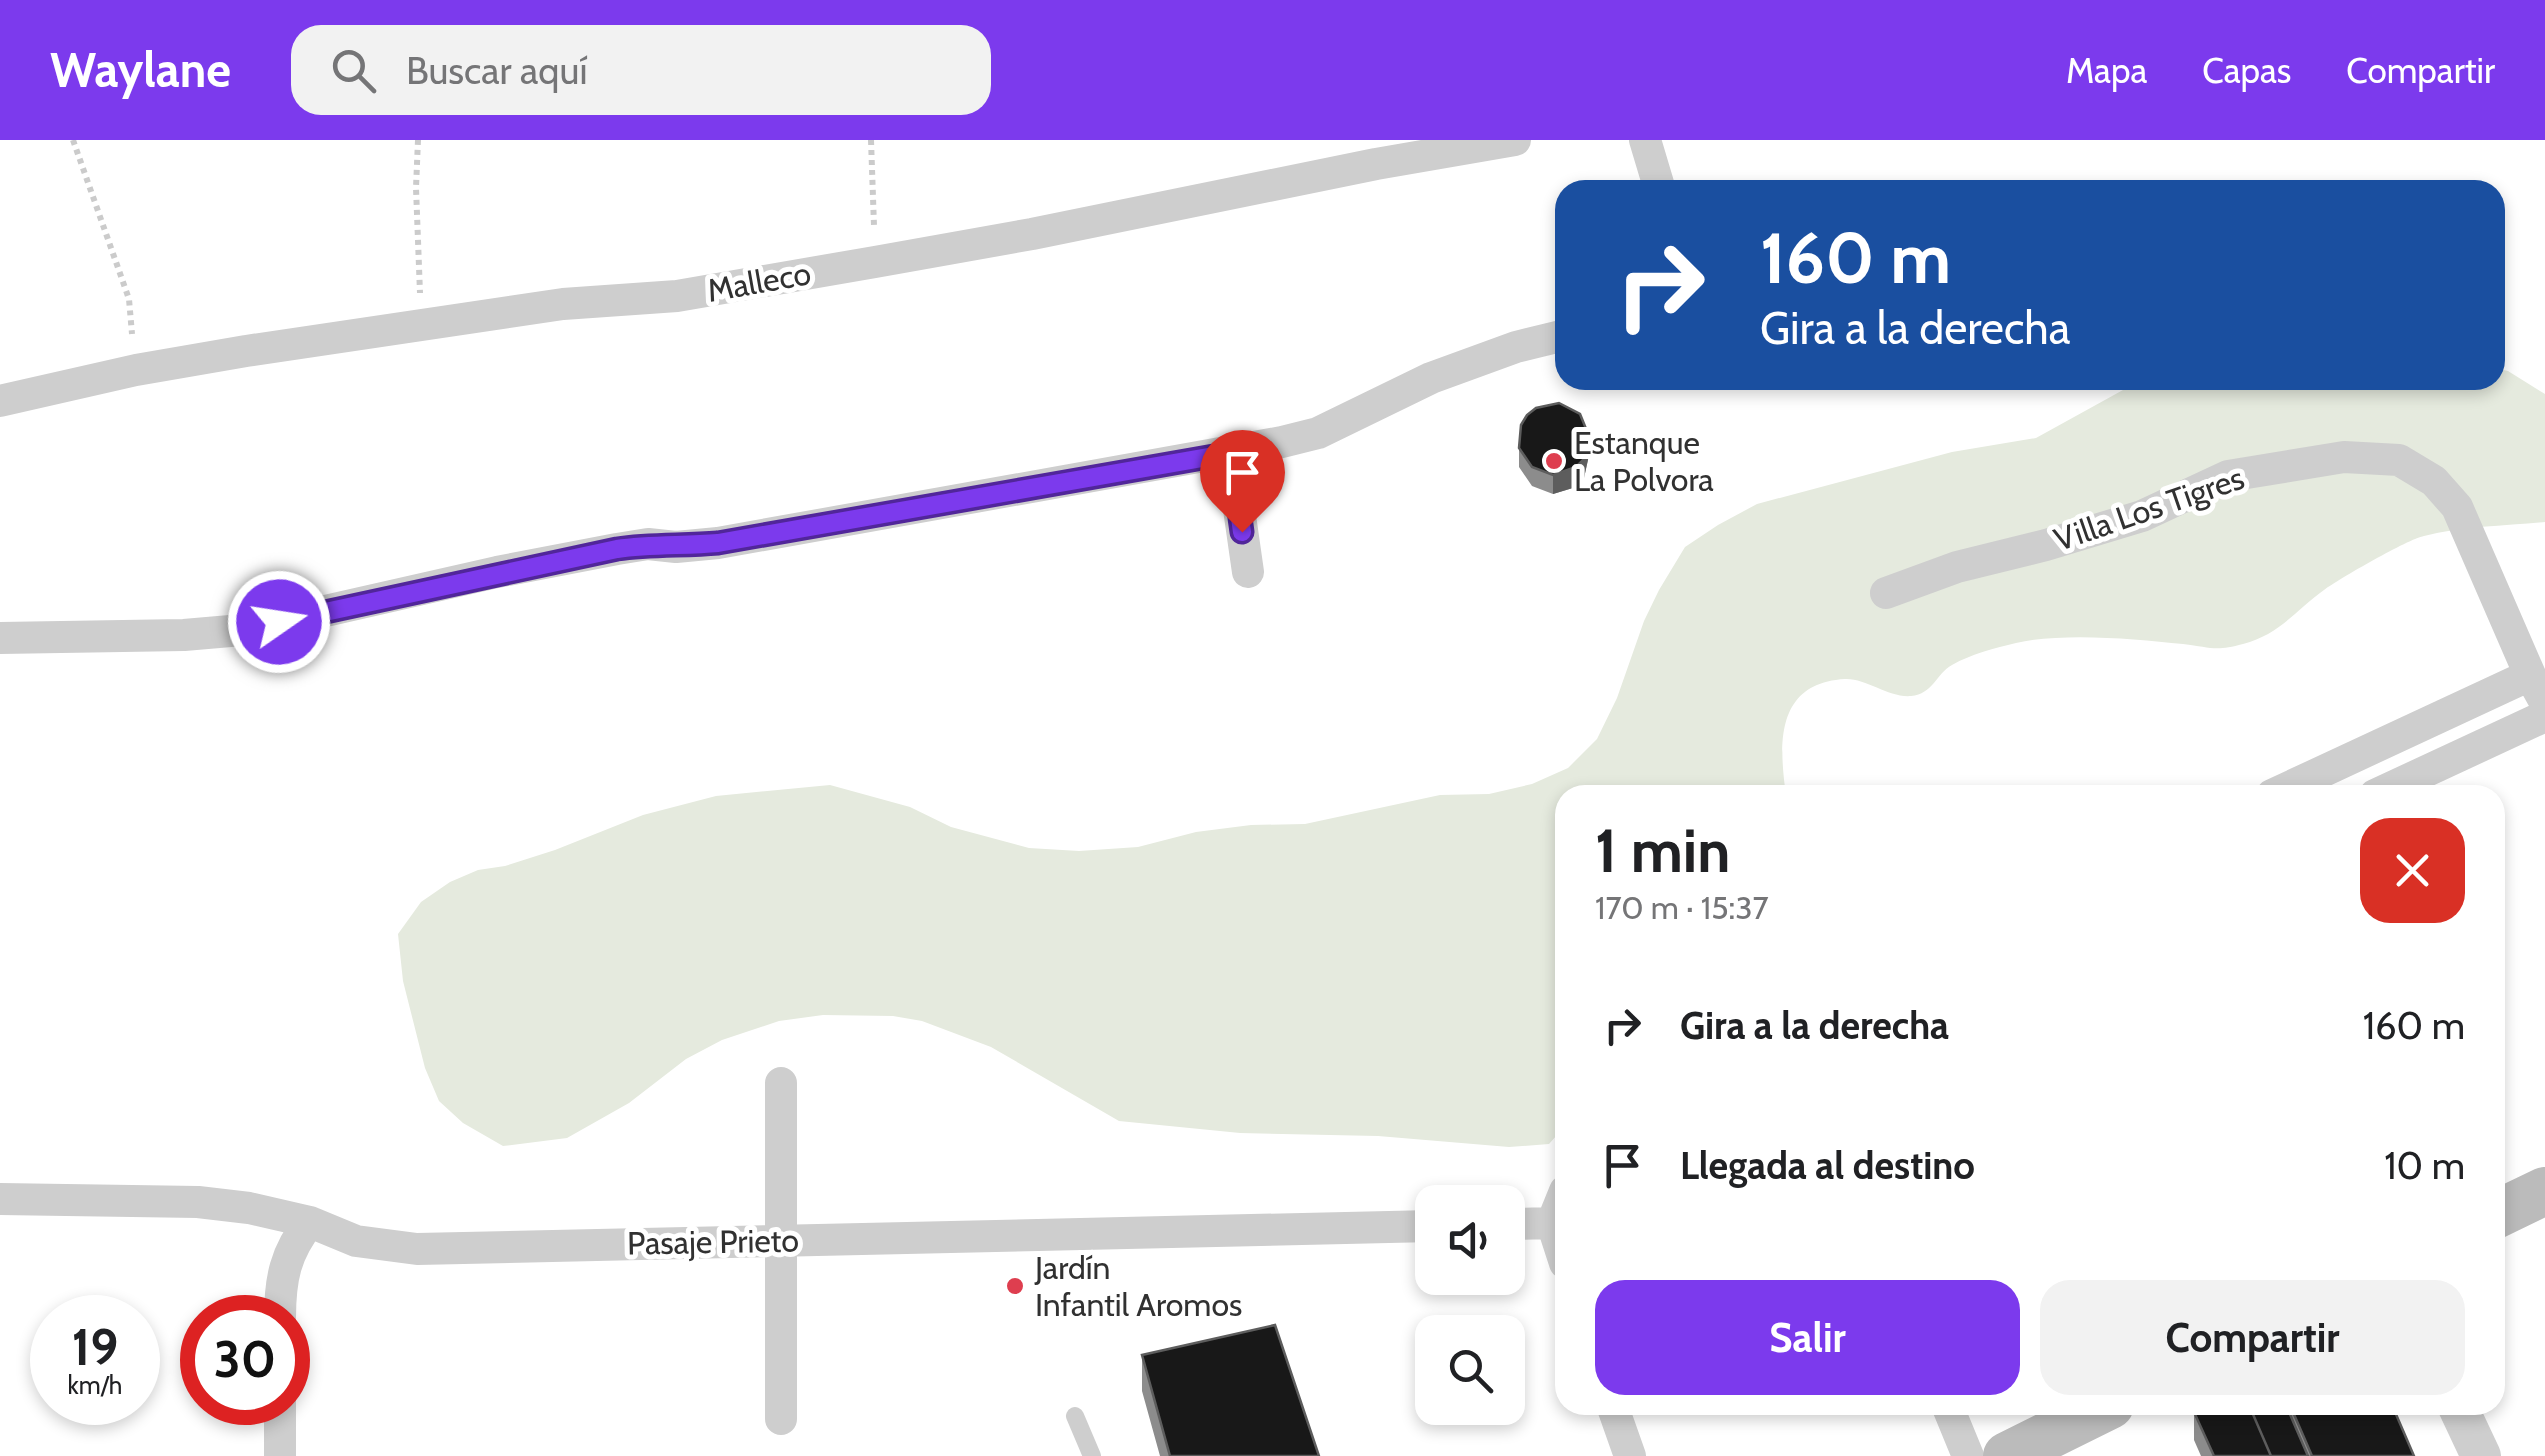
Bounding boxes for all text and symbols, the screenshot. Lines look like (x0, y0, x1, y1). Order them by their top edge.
search box (291, 25, 991, 115)
text: Waylane (50, 41, 231, 99)
icon: search (326, 43, 381, 98)
text: Buscar aquí (406, 47, 588, 94)
text: Mapa (2066, 49, 2147, 92)
text: Capas (2202, 49, 2291, 92)
text: Compartir (2346, 49, 2495, 92)
text: 160 m (1760, 215, 1951, 301)
icon: right (1595, 220, 1725, 350)
street label: Malleco (704, 253, 814, 310)
text: Gira a la derecha (1760, 301, 2070, 355)
place label: Estanque La Polvora (1574, 423, 1714, 499)
pin (1200, 430, 1285, 533)
icon: arrive (1215, 445, 1270, 500)
marker: Estanque La Polvora (1543, 450, 1565, 472)
street label: Villa Los Tigres (2049, 458, 2249, 559)
position arrow (227, 570, 331, 674)
text: 1 min (1595, 814, 1730, 887)
button: close (2360, 818, 2465, 923)
text: 170 m · 15:37 (1595, 888, 1769, 927)
icon: right (1595, 998, 1650, 1053)
text: Gira a la derecha (1680, 1002, 1949, 1049)
text: 160 m (2363, 1002, 2465, 1049)
icon: arrive (1595, 1138, 1650, 1193)
text: Llegada al destino (1680, 1142, 1975, 1189)
text: 10 m (2384, 1142, 2465, 1189)
map controls (1415, 1185, 1525, 1425)
button: sound (1415, 1185, 1525, 1295)
street label: Pasaje Prieto (627, 1221, 799, 1262)
place label: Jardín Infantil Aromos (1034, 1248, 1242, 1324)
marker: Jardín Infantil Aromos (1004, 1275, 1026, 1297)
button: Salir (1595, 1280, 2020, 1395)
button: Compartir (2040, 1280, 2465, 1395)
speed limit sign: 30 (180, 1295, 310, 1425)
button: search (1415, 1315, 1525, 1425)
text: 19 (72, 1317, 118, 1378)
text: km/h (68, 1370, 122, 1400)

